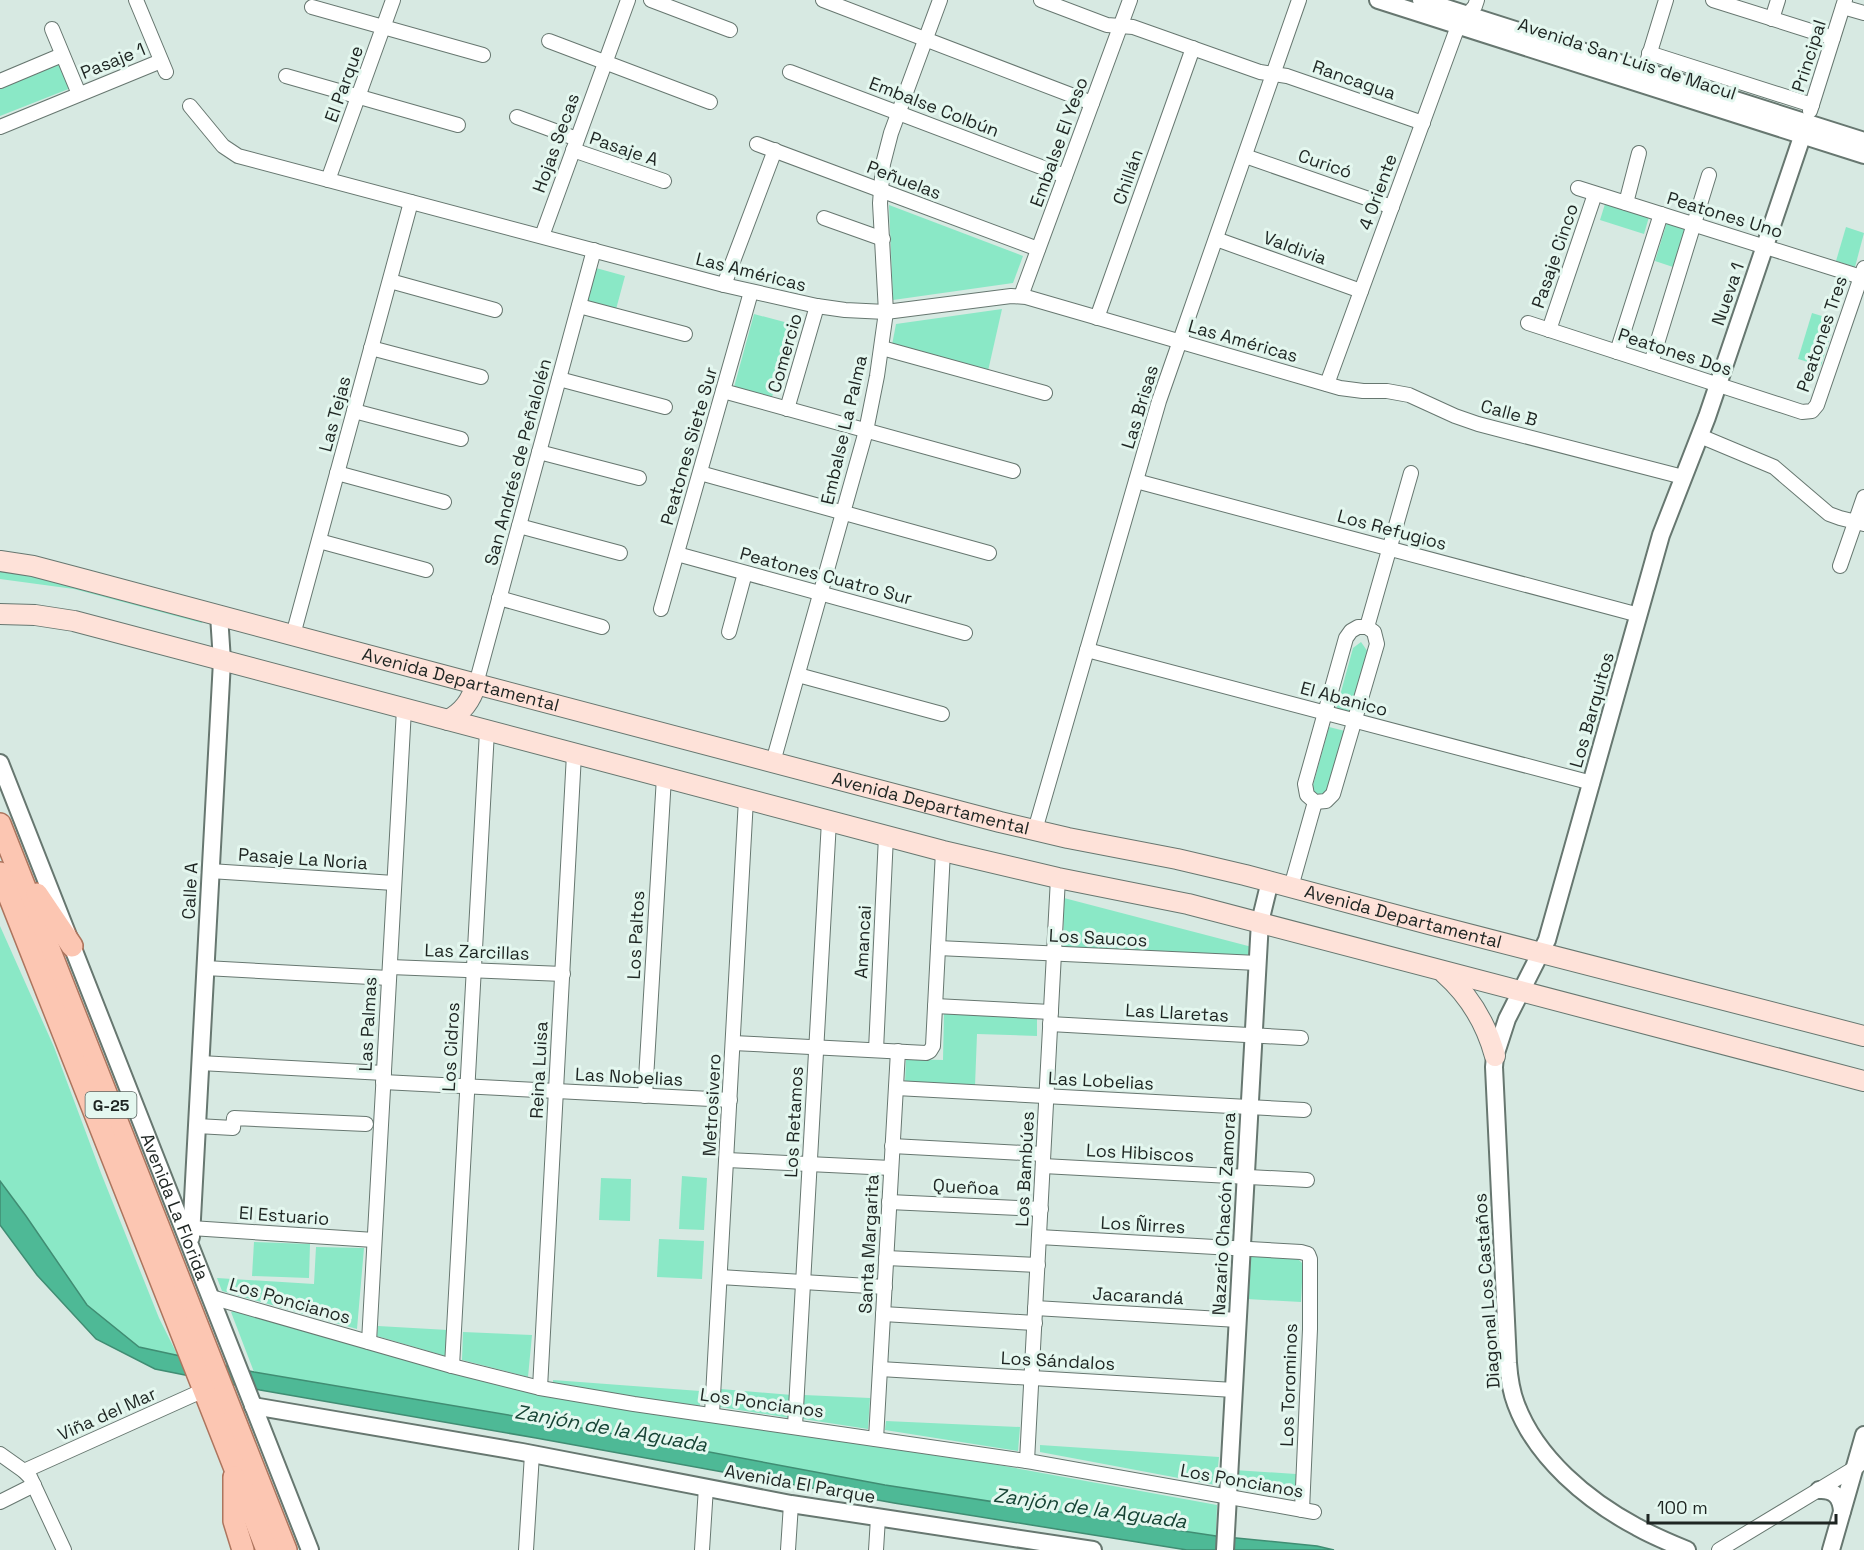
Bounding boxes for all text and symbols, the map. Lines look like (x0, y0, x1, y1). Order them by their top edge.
street label: Avenida San Luis de Macul (1515, 12, 1739, 105)
street label: Principal (1786, 17, 1831, 95)
street label: Pasaje 1 (77, 37, 149, 84)
street label: El Parque (319, 42, 368, 125)
street label: Rancagua (1310, 55, 1399, 104)
street label: Embalse Colbún (866, 71, 1002, 142)
street label: Embalse El Yeso (1024, 74, 1093, 210)
street label: Hojas Secas (527, 90, 584, 196)
street label: Pasaje A (587, 126, 662, 171)
street label: Curicó (1295, 144, 1355, 183)
street label: Chillán (1107, 146, 1148, 208)
street label: 4 Oriente (1353, 151, 1402, 233)
street label: Peñuelas (864, 155, 945, 204)
street label: Peatones Uno (1664, 186, 1786, 243)
street label: Pasaje Cinco (1526, 200, 1583, 311)
street label: Valdivia (1260, 225, 1330, 270)
street label: Las Américas (693, 247, 809, 296)
street label: Nueva 1 (1706, 259, 1749, 328)
street label: Peatones Tres (1791, 273, 1852, 395)
street label: Comercio (762, 310, 807, 395)
street label: Las Américas (1186, 314, 1301, 367)
street label: Peatones Dos (1615, 322, 1735, 381)
street label: Embalse La Palma (815, 353, 872, 507)
street label: San Andrés de Peñalolén (479, 356, 556, 568)
street label: Las Brisas (1116, 362, 1163, 452)
street label: Peatones Siete Sur (655, 364, 722, 528)
street label: Las Tejas (313, 374, 356, 454)
street label: Calle B (1478, 394, 1540, 431)
street label: Los Refugios (1335, 504, 1449, 555)
street label: Peatones Cuatro Sur (737, 541, 915, 610)
street label: Avenida Departamental (360, 642, 562, 716)
street label: Los Barquitos (1564, 649, 1619, 770)
street label: El Abanico (1298, 676, 1390, 721)
street label: Avenida Departamental (830, 766, 1032, 840)
street label: Pasaje La Noria (237, 843, 369, 875)
street label: Calle A (177, 862, 202, 920)
street label: Avenida Departamental (1302, 879, 1504, 953)
street label: Los Paltos (622, 890, 649, 980)
street label: Amancai (849, 905, 876, 979)
street label: Los Saucos (1048, 923, 1148, 952)
street label: Las Zarcillas (424, 938, 530, 965)
street label: Las Palmas (354, 976, 381, 1072)
street label: Las Llaretas (1125, 998, 1229, 1027)
street label: Los Cidros (437, 1002, 464, 1092)
street label: Reina Luisa (524, 1021, 553, 1119)
street label: Metrosivero (697, 1053, 726, 1157)
street label: Las Nobelias (574, 1062, 684, 1091)
street label: Los Retamos (779, 1066, 808, 1178)
street label: Las Lobelias (1048, 1066, 1155, 1095)
road number: G-25 (86, 1092, 136, 1118)
street label: Los Bambúes (1010, 1111, 1039, 1227)
street label: Nazario Chacón Zamora (1207, 1112, 1240, 1316)
street label: Avenida La Florida (136, 1130, 215, 1284)
street label: Los Hibiscos (1085, 1138, 1195, 1167)
street label: Queñoa (932, 1173, 1000, 1200)
street label: Santa Margarita (853, 1174, 884, 1314)
street label: Diagonal Los Castaños (1468, 1193, 1505, 1390)
street label: El Estuario (238, 1201, 330, 1230)
street label: Los Ñirres (1100, 1211, 1186, 1238)
street label: Los Poncianos (227, 1272, 353, 1329)
street label: Jacarandá (1092, 1282, 1184, 1309)
street label: Los Torominos (1275, 1323, 1302, 1447)
street label: Los Sándalos (1000, 1346, 1116, 1375)
street label: Viña del Mar (54, 1381, 160, 1446)
street label: Los Poncianos (699, 1382, 825, 1423)
water label: Zanjón de la Aguada (513, 1398, 709, 1458)
street label: Los Poncianos (1179, 1458, 1306, 1503)
street label: Avenida El Parque (723, 1459, 877, 1508)
water label: Zanjón de la Aguada (992, 1482, 1189, 1534)
scale bar (1648, 1487, 1836, 1525)
text: 100 m (1657, 1496, 1708, 1519)

